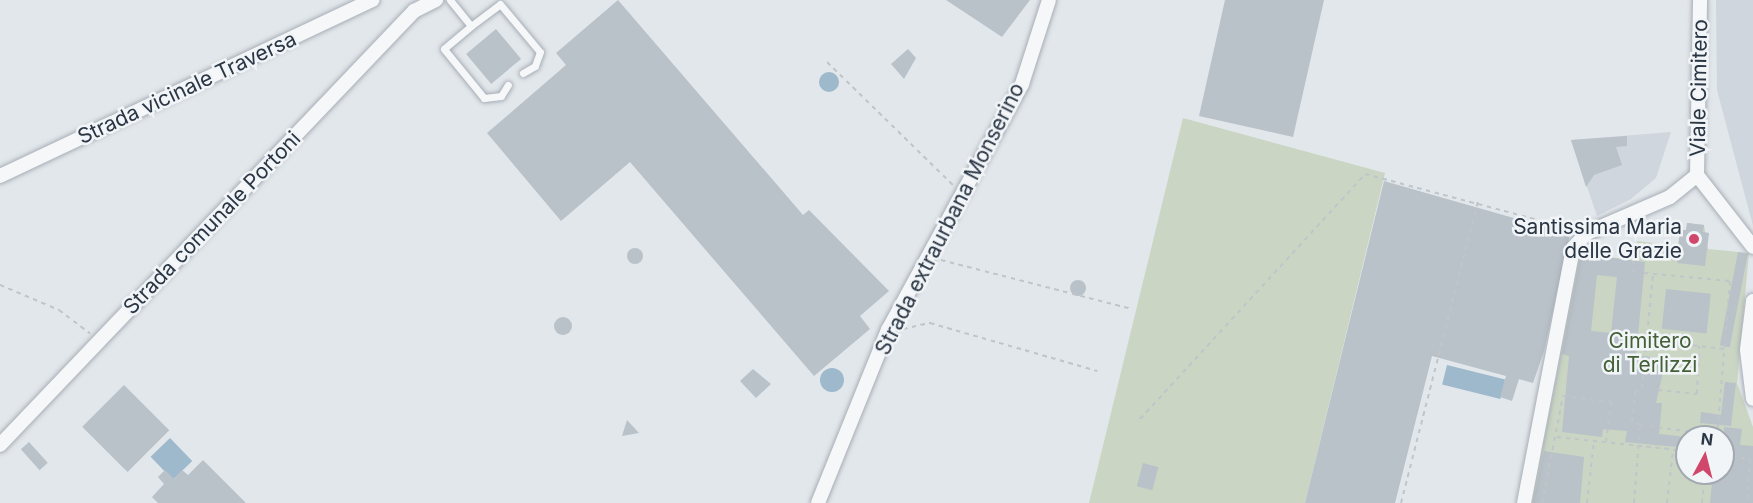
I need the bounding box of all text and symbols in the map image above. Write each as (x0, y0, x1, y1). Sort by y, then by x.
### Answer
street label: Viale Cimitero (1685, 19, 1713, 157)
street label: Strada vicinale Traversa (74, 26, 300, 150)
street label: Strada extraurbana Monserino (870, 79, 1030, 359)
street label: Strada comunale Portoni (118, 126, 306, 320)
place label: Santissima Maria delle Grazie (1513, 214, 1682, 264)
marker: Santissima Maria delle Grazie (1687, 232, 1701, 246)
park label: Cimitero di Terlizzi (1603, 328, 1697, 378)
north arrow (1675, 425, 1735, 485)
text: N (1700, 428, 1714, 450)

